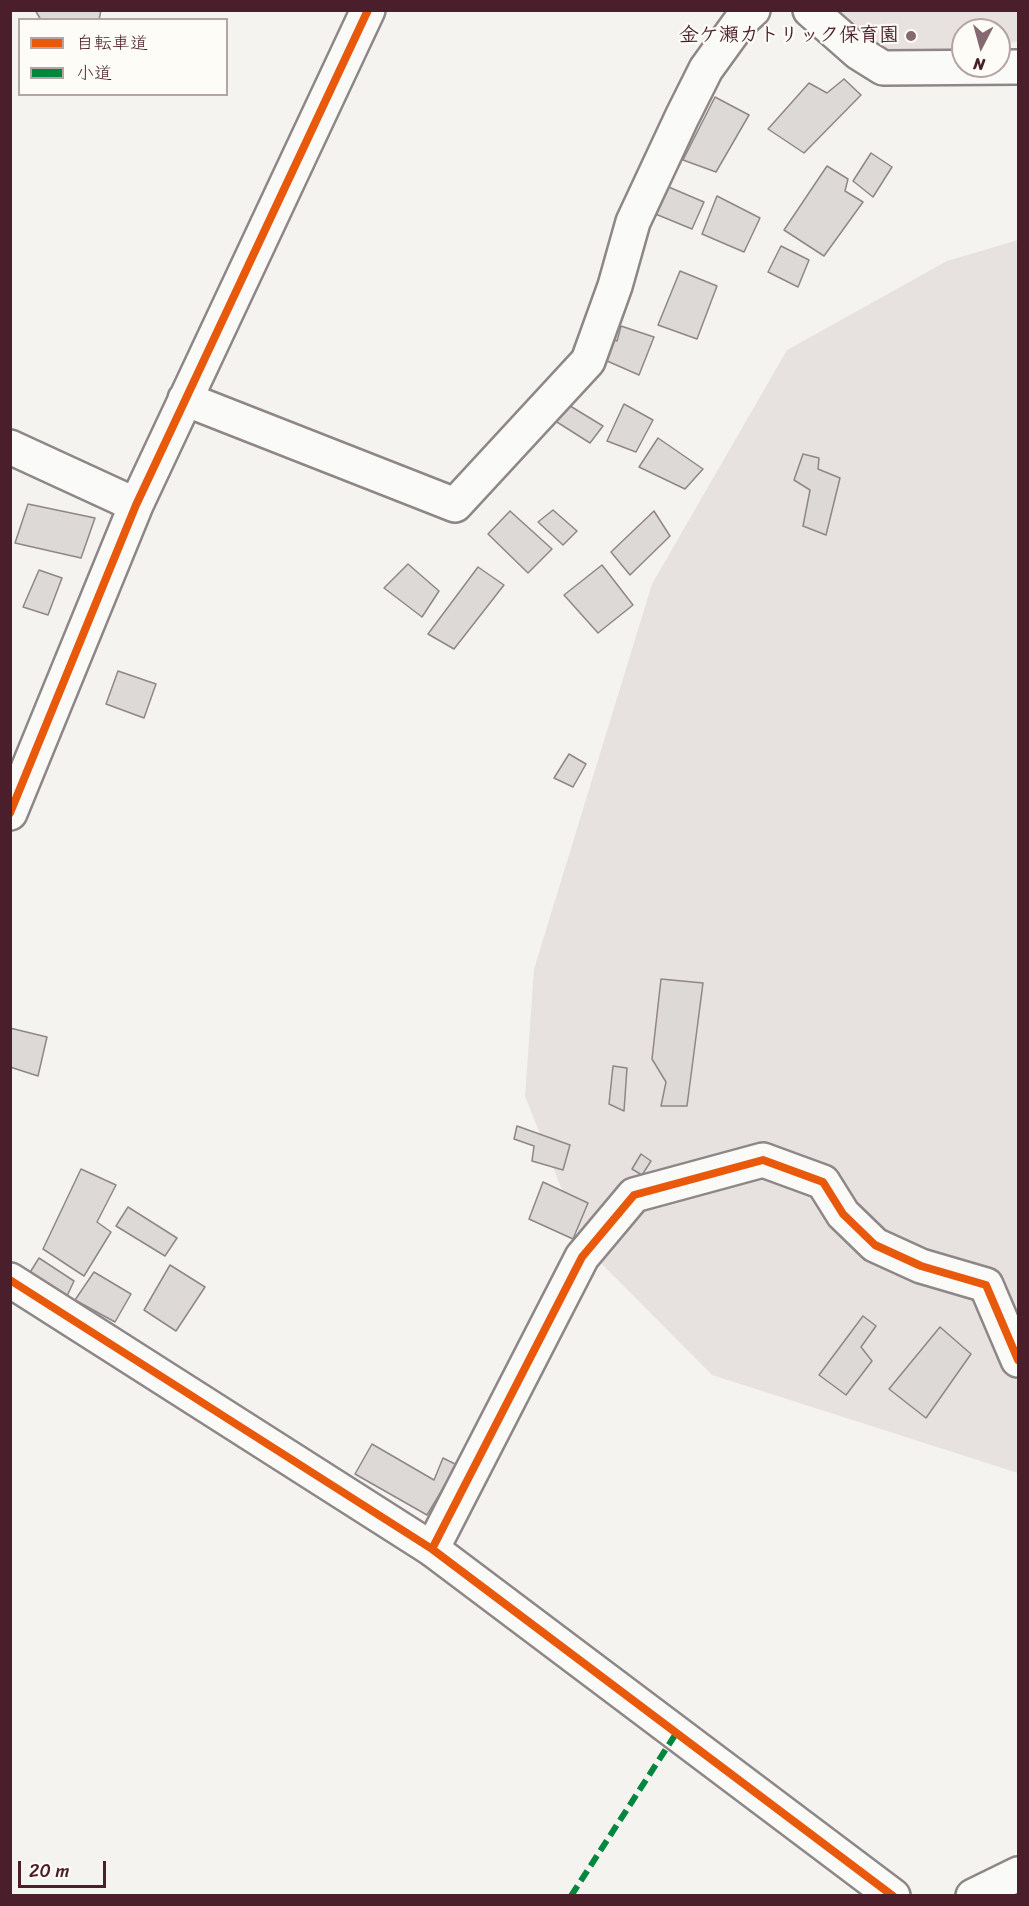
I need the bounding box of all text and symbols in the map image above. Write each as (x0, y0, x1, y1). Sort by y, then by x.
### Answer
legend (18, 18, 228, 96)
north arrow (951, 18, 1011, 78)
place label: 金ケ瀬カトリック保育園 (679, 24, 899, 48)
text: 自転車道 (76, 27, 148, 59)
marker: 金ケ瀬カトリック保育園 (904, 29, 918, 43)
text: N (972, 49, 986, 79)
text: 小道 (76, 57, 112, 89)
scale bar (21, 1849, 110, 1887)
text: 20 m (29, 1855, 69, 1887)

